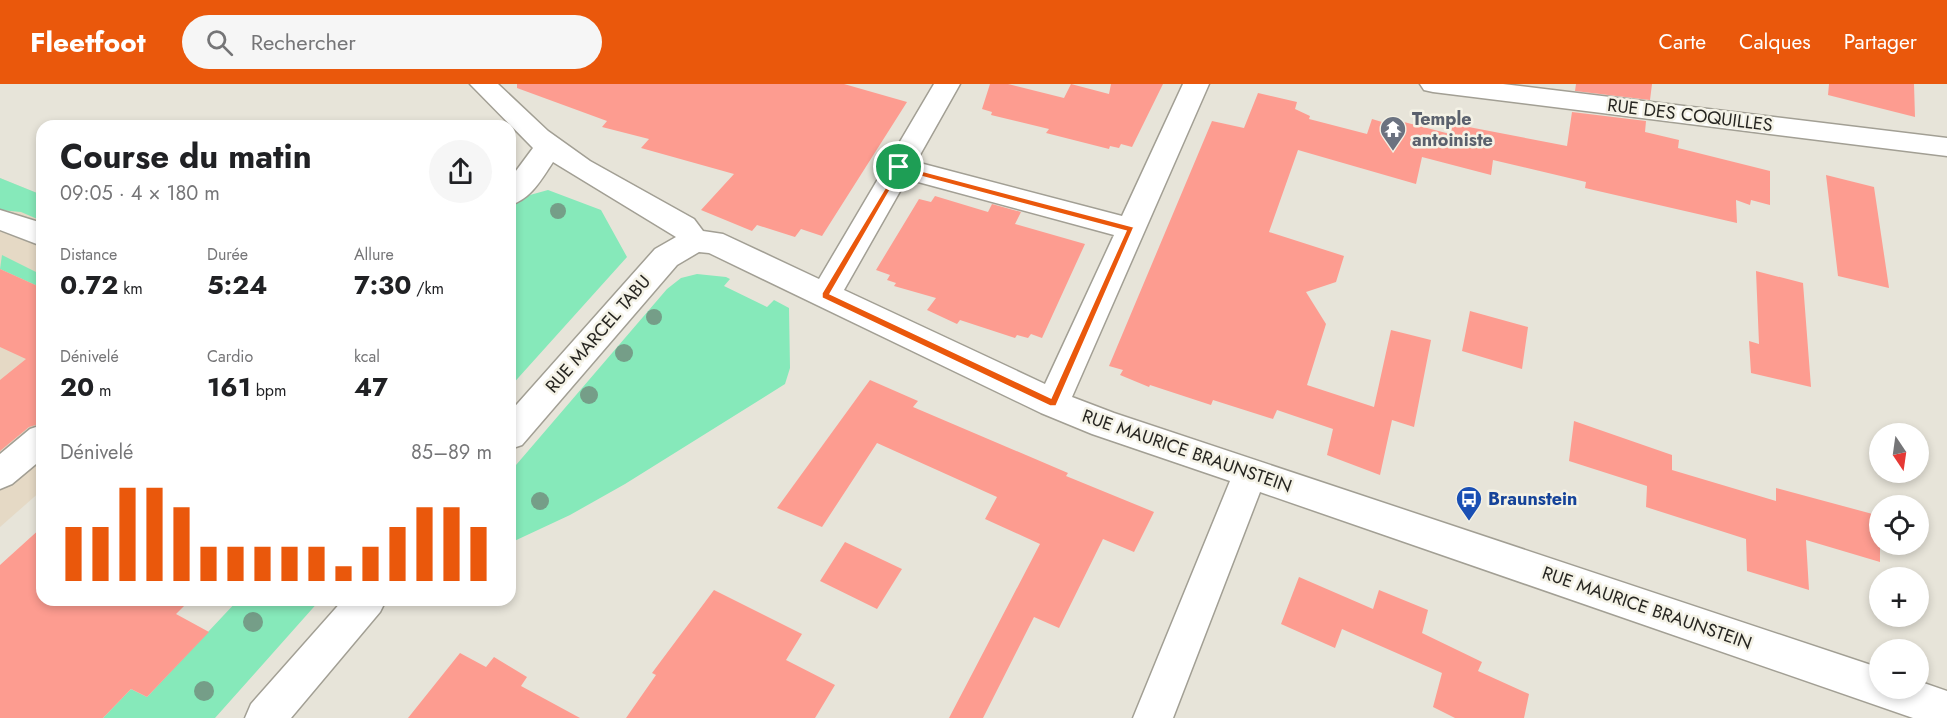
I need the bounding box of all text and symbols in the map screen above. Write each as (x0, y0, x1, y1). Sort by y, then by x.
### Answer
search box (182, 15, 602, 69)
text: Fleetfoot (30, 22, 146, 63)
icon: search (203, 26, 236, 59)
text: Rechercher (251, 26, 356, 58)
text: Carte (1659, 27, 1706, 57)
text: Calques (1739, 27, 1811, 57)
text: Partager (1844, 27, 1917, 57)
street label: RUE DES COQUILLES (1606, 92, 1774, 138)
place label: Temple antoiniste (1412, 106, 1493, 153)
temple icon: Temple antoiniste (1378, 114, 1408, 152)
text: Course du matin (60, 133, 312, 180)
button: share (429, 140, 492, 203)
pin (873, 141, 924, 192)
icon: arrive (882, 150, 915, 183)
text: 09:05 · 4 × 180 m (60, 179, 220, 208)
text: Distance (60, 243, 117, 266)
text: Durée (207, 243, 248, 266)
text: Allure (354, 243, 394, 266)
text: 0.72 (60, 266, 118, 304)
text: 5:24 (207, 266, 267, 304)
text: 7:30 (354, 266, 411, 304)
street label: RUE MARCEL TABU (539, 269, 657, 399)
text: km (118, 277, 143, 300)
text: /km (411, 277, 444, 300)
text: Dénivelé (60, 345, 119, 368)
text: Cardio (207, 345, 253, 368)
text: kcal (354, 345, 380, 368)
text: 20 (60, 368, 94, 406)
text: 161 (207, 368, 251, 406)
text: 47 (354, 368, 388, 406)
text: m (94, 379, 112, 402)
text: bpm (251, 379, 286, 402)
street label: RUE MAURICE BRAUNSTEIN (1079, 403, 1295, 499)
north arrow (1869, 423, 1929, 483)
map controls (1869, 423, 1929, 699)
text: Dénivelé (60, 438, 133, 467)
text: 85–89 m (411, 438, 492, 467)
bus stop icon: Braunstein (1454, 484, 1484, 522)
place label: Braunstein (1488, 486, 1577, 512)
button: locate (1869, 495, 1929, 555)
street label: RUE MAURICE BRAUNSTEIN (1539, 560, 1755, 656)
button: + (1869, 567, 1929, 627)
button: − (1869, 639, 1929, 699)

